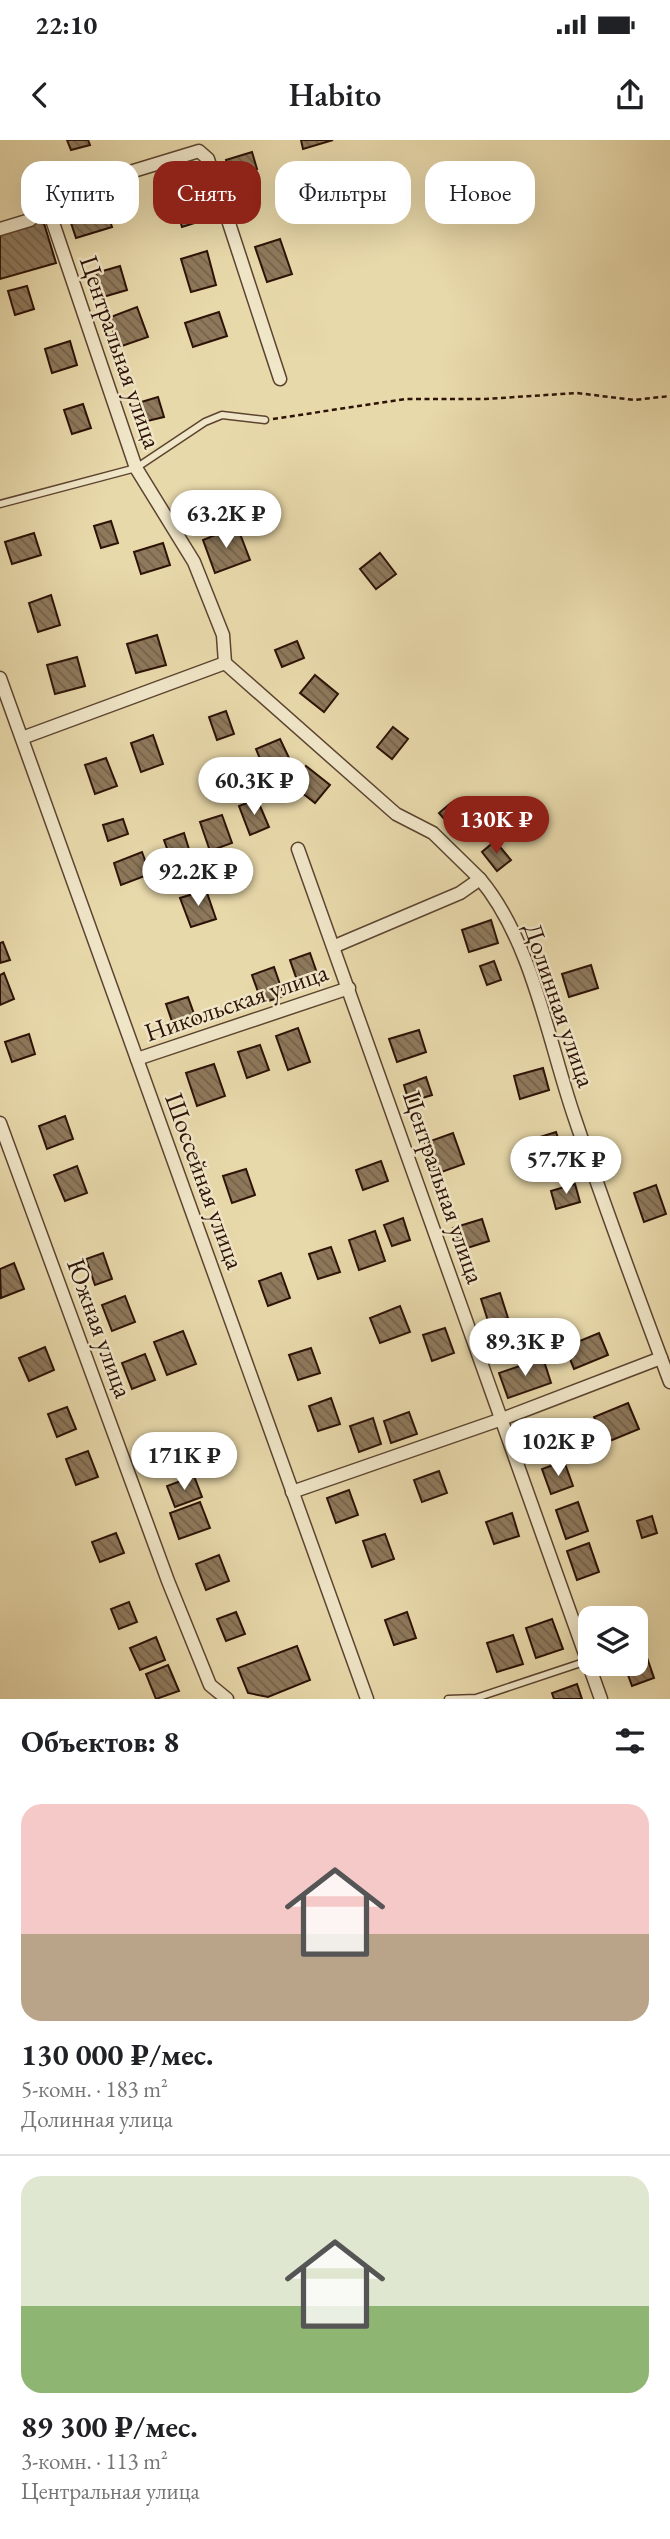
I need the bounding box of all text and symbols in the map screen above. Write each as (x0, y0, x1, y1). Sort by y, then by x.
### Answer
text: 22:10 (35, 8, 97, 42)
text: Habito (289, 74, 381, 116)
icon: back (21, 76, 59, 114)
icon: share (611, 76, 649, 114)
chip: Купить (21, 161, 139, 224)
chip: Снять (153, 161, 261, 224)
chip: Фильтры (275, 161, 411, 224)
chip: Новое (425, 161, 535, 224)
street label: Центральная улица (72, 251, 170, 454)
pin: 63.2K ₽ (161, 490, 291, 550)
text: 63.2K ₽ (186, 498, 266, 528)
pin: 60.3K ₽ (189, 758, 319, 817)
text: 60.3K ₽ (214, 765, 294, 795)
pin: 130K ₽ (439, 796, 553, 856)
text: 130K ₽ (459, 804, 533, 834)
pin: 92.2K ₽ (133, 848, 263, 908)
text: 92.2K ₽ (158, 856, 238, 886)
street label: Долинная улица (516, 918, 604, 1092)
street label: Никольская улица (140, 954, 333, 1049)
street label: Центральная улица (395, 1086, 493, 1289)
street label: Шоссейная улица (157, 1088, 253, 1274)
pin: 57.7K ₽ (501, 1136, 631, 1196)
text: 57.7K ₽ (526, 1144, 606, 1174)
street label: Южная улица (59, 1253, 141, 1403)
pin: 89.3K ₽ (460, 1318, 590, 1378)
text: 89.3K ₽ (485, 1326, 565, 1356)
pin: 102K ₽ (501, 1418, 615, 1478)
text: 102K ₽ (521, 1426, 595, 1456)
pin: 171K ₽ (127, 1432, 241, 1492)
text: 171K ₽ (147, 1440, 221, 1470)
map controls (578, 1606, 648, 1676)
button: layers (578, 1606, 648, 1676)
text: Объектов: 8 (21, 1722, 179, 1761)
icon: filters (611, 1722, 649, 1760)
icon: home (272, 1849, 398, 1975)
text: 130 000 ₽/мес. (21, 2035, 214, 2074)
text: 5-комн. · 183 m² (21, 2074, 168, 2104)
text: Долинная улица (21, 2104, 173, 2134)
icon: home (272, 2221, 398, 2347)
text: 89 300 ₽/мес. (21, 2407, 198, 2446)
text: 3-комн. · 113 m² (21, 2446, 168, 2476)
text: Центральная улица (21, 2476, 200, 2506)

